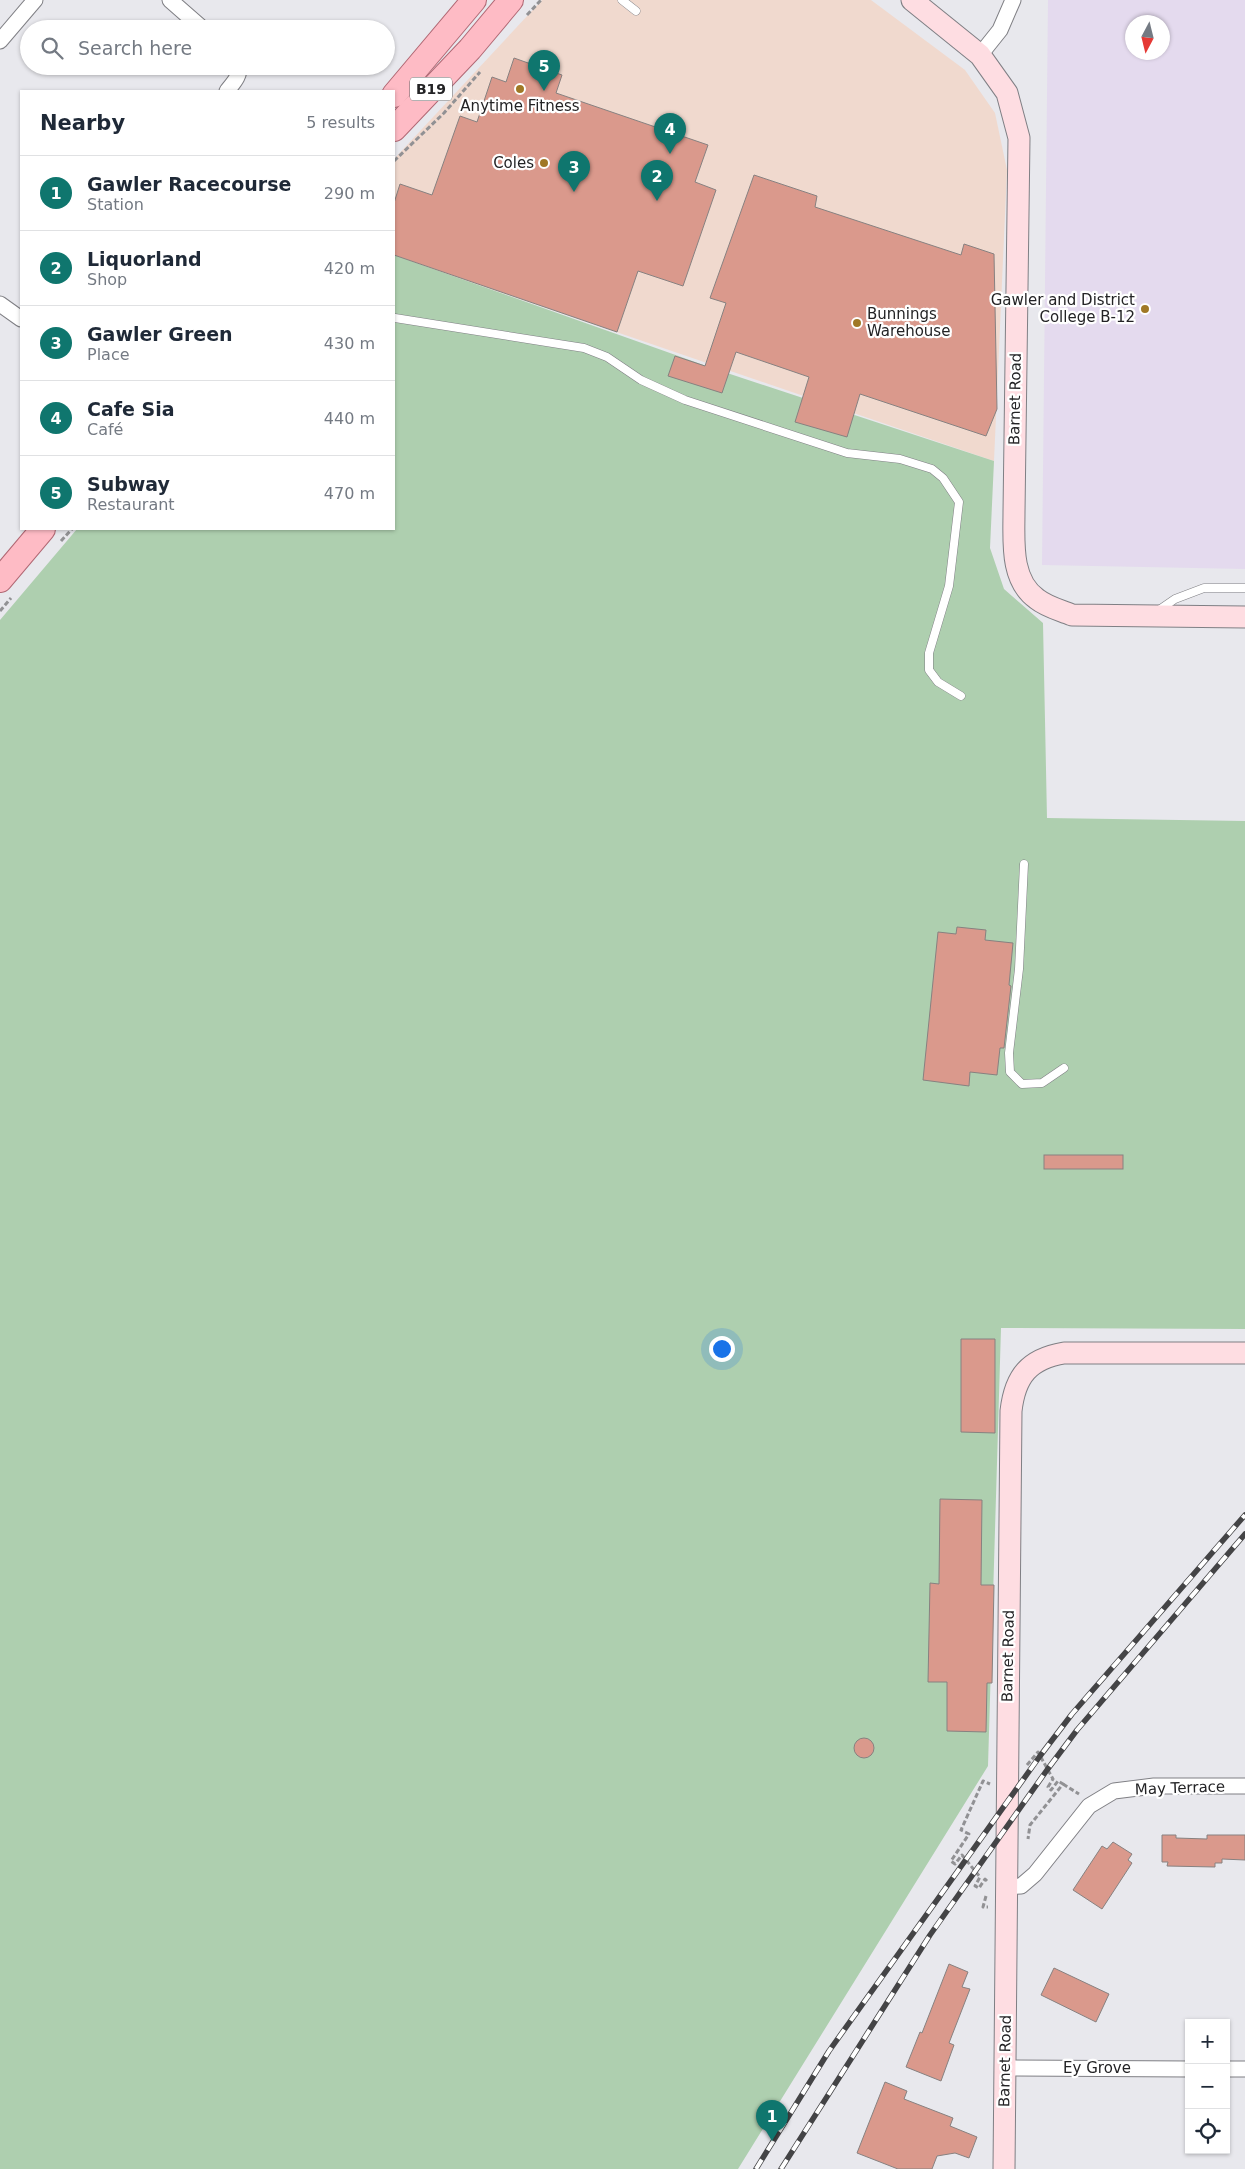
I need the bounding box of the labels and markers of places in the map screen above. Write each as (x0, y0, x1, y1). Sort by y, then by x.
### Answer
pin: 5 (528, 50, 560, 91)
marker: Anytime Fitness (514, 83, 526, 95)
place label: Anytime Fitness (460, 97, 580, 115)
pin: 4 (654, 113, 686, 154)
pin: 3 (558, 151, 590, 192)
place label: Coles (493, 154, 534, 172)
marker: Coles (538, 157, 550, 169)
pin: 2 (641, 160, 673, 201)
place label: Gawler and District College B-12 (991, 291, 1135, 326)
marker: Gawler and District College B-12 (1139, 303, 1151, 315)
place label: Bunnings Warehouse (867, 305, 950, 340)
marker: Bunnings Warehouse (851, 317, 863, 329)
pin: 1 (756, 2100, 788, 2141)

